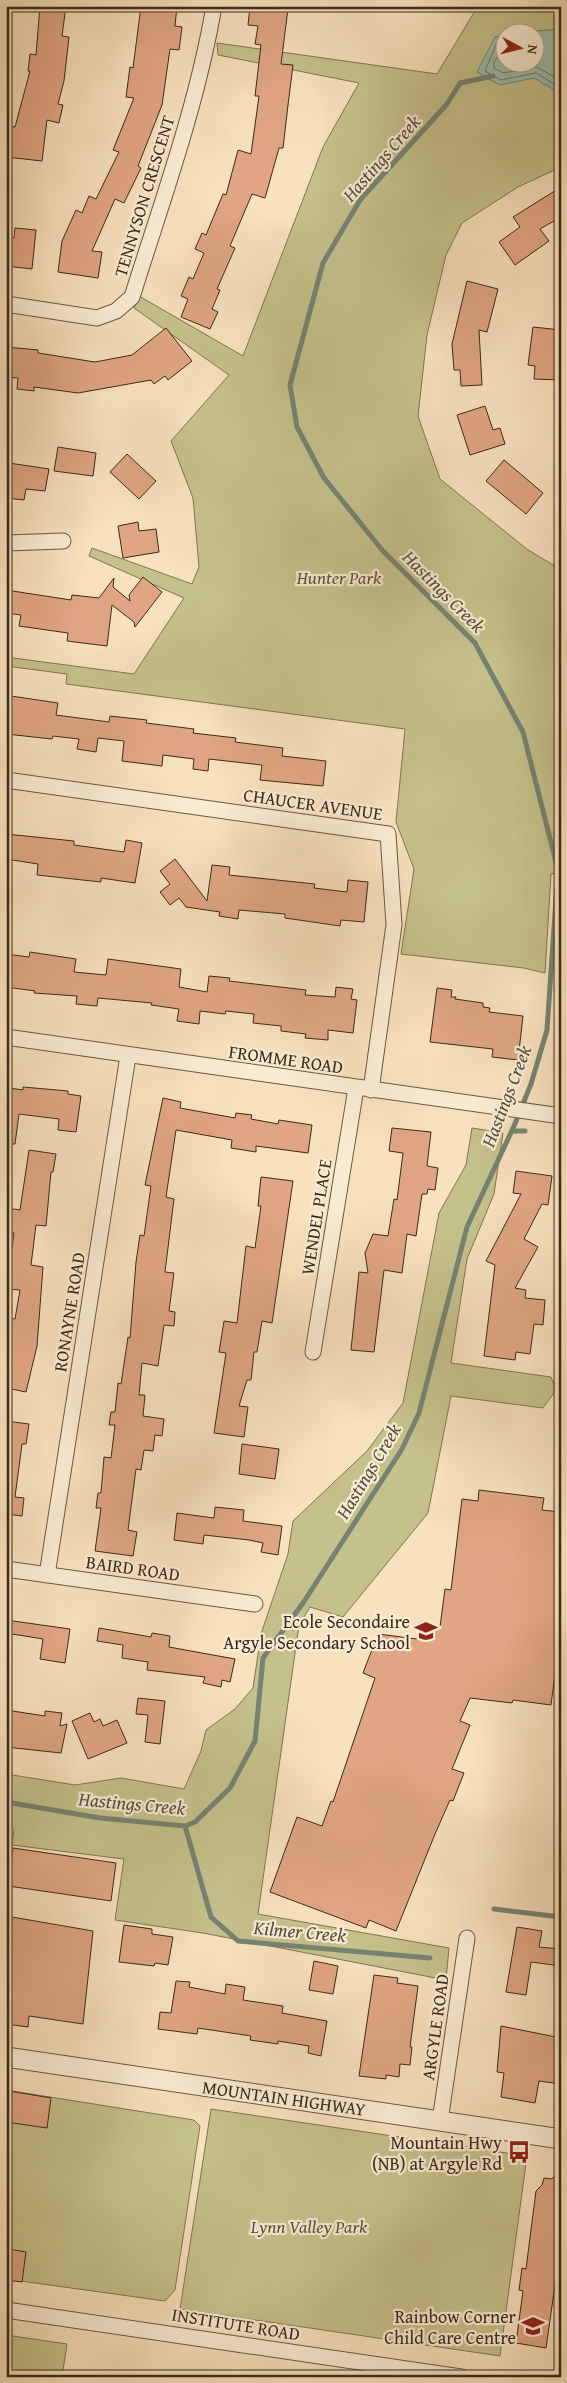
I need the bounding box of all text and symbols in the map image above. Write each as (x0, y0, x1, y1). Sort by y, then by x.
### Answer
north arrow (494, 22, 544, 72)
text: N (522, 44, 543, 56)
water label: Hastings Creek (335, 108, 427, 208)
street label: TENNYSON CRESCENT (107, 112, 181, 280)
water label: Hastings Creek (396, 543, 492, 639)
park label: Hunter Park (296, 564, 382, 591)
street label: CHAUCER AVENUE (242, 781, 384, 827)
street label: FROMME ROAD (227, 1038, 345, 1080)
water label: Hastings Creek (473, 1041, 538, 1152)
street label: WENDEL PLACE (294, 1157, 338, 1277)
street label: RONAYNE ROAD (46, 1250, 92, 1374)
water label: Hastings Creek (328, 1418, 408, 1525)
street label: BAIRD ROAD (84, 1548, 182, 1588)
place label: Ecole Secondaire Argyle Secondary School (223, 1608, 410, 1656)
school or university icon: Ecole Secondaire Argyle Secondary School (413, 1618, 439, 1644)
water label: Hastings Creek (77, 1784, 187, 1822)
water label: Kilmer Creek (252, 1913, 348, 1949)
street label: ARGYLE ROAD (414, 1972, 456, 2082)
street label: MOUNTAIN HIGHWAY (201, 2073, 368, 2123)
place label: Mountain Hwy (NB) at Argyle Rd (372, 2129, 502, 2177)
bus stop icon: Mountain Hwy (NB) at Argyle Rd (506, 2139, 532, 2165)
park label: Lynn Valley Park (250, 2213, 368, 2240)
street label: INSTITUTE ROAD (170, 2301, 302, 2347)
place label: Rainbow Corner Child Care Centre (384, 2303, 517, 2351)
school or university icon: Rainbow Corner Child Care Centre (520, 2313, 546, 2339)

